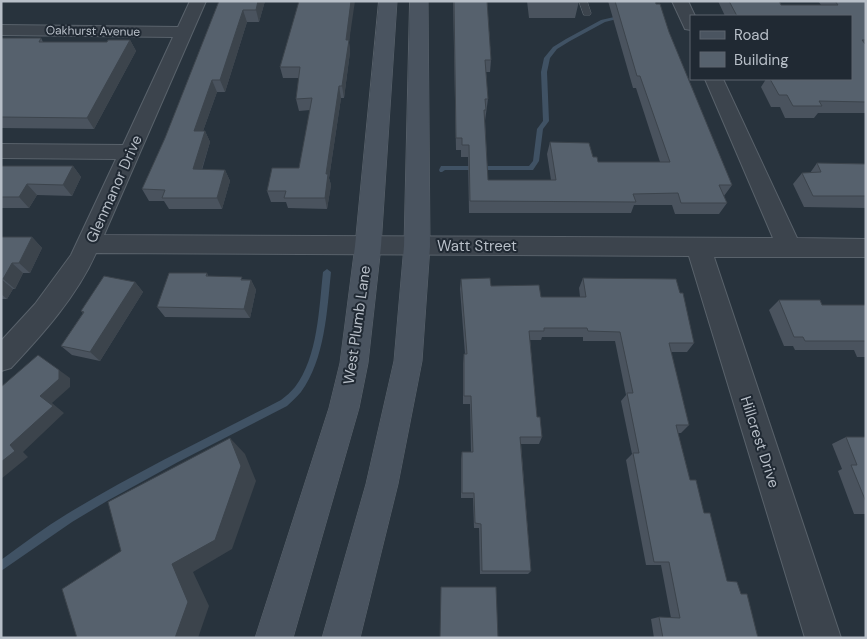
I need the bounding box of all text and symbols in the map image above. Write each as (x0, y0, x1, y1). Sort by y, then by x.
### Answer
legend (690, 15, 852, 80)
street label: Oakhurst Avenue (46, 22, 141, 40)
text: Road (734, 25, 769, 45)
text: Building (734, 50, 789, 70)
street label: Glenmanor Drive (81, 132, 147, 246)
street label: Watt Street (437, 236, 517, 256)
street label: West Plumb Lane (339, 264, 375, 386)
street label: Hillcrest Drive (736, 394, 784, 490)

